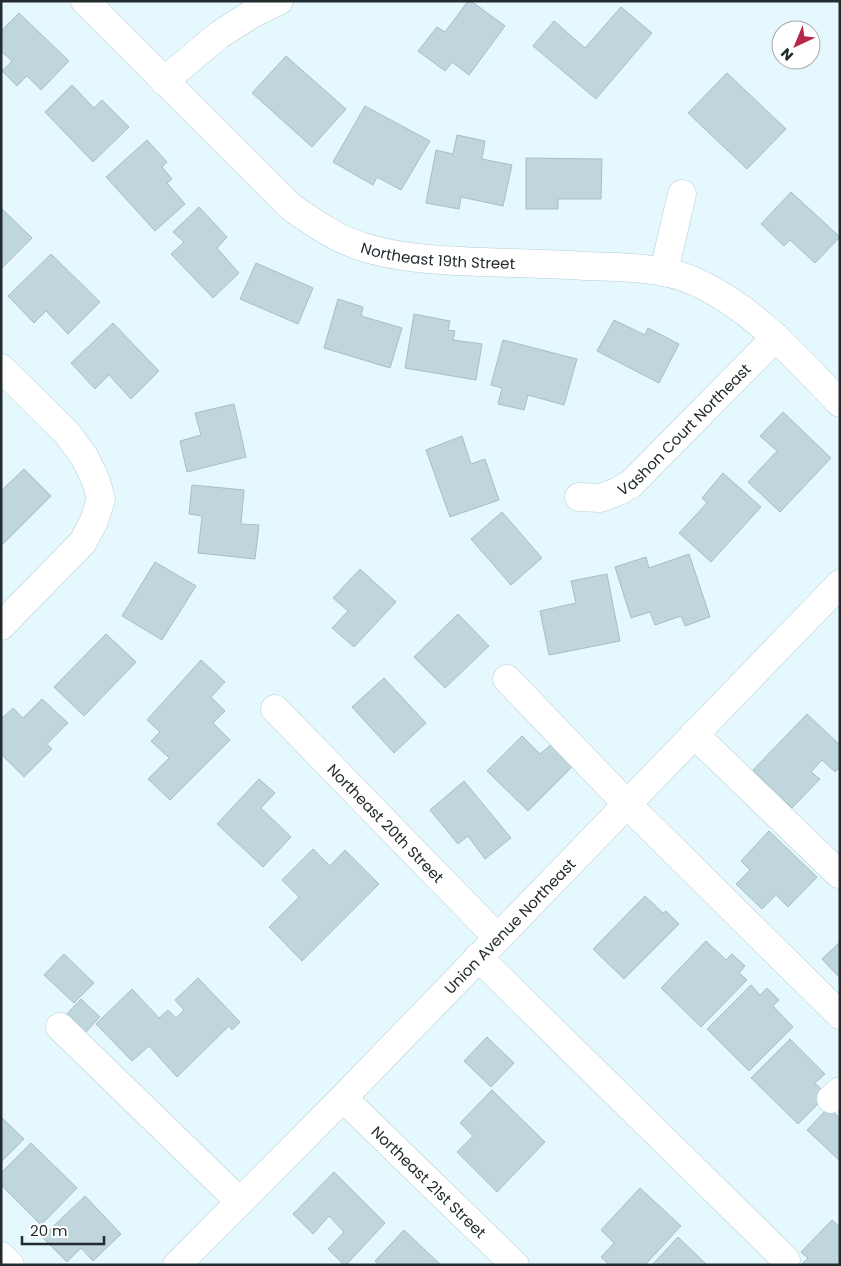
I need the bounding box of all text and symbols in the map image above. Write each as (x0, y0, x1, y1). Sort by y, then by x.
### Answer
north arrow (771, 20, 821, 70)
text: N (776, 44, 798, 65)
street label: Northeast 19th Street (359, 237, 515, 274)
street label: Vashon Court Northeast (613, 358, 755, 500)
street label: Northeast 20th Street (323, 759, 449, 887)
street label: Union Avenue Northeast (439, 854, 580, 998)
street label: Northeast 21st Street (367, 1121, 491, 1242)
scale bar (22, 1214, 105, 1246)
text: 20 m (30, 1220, 68, 1241)

